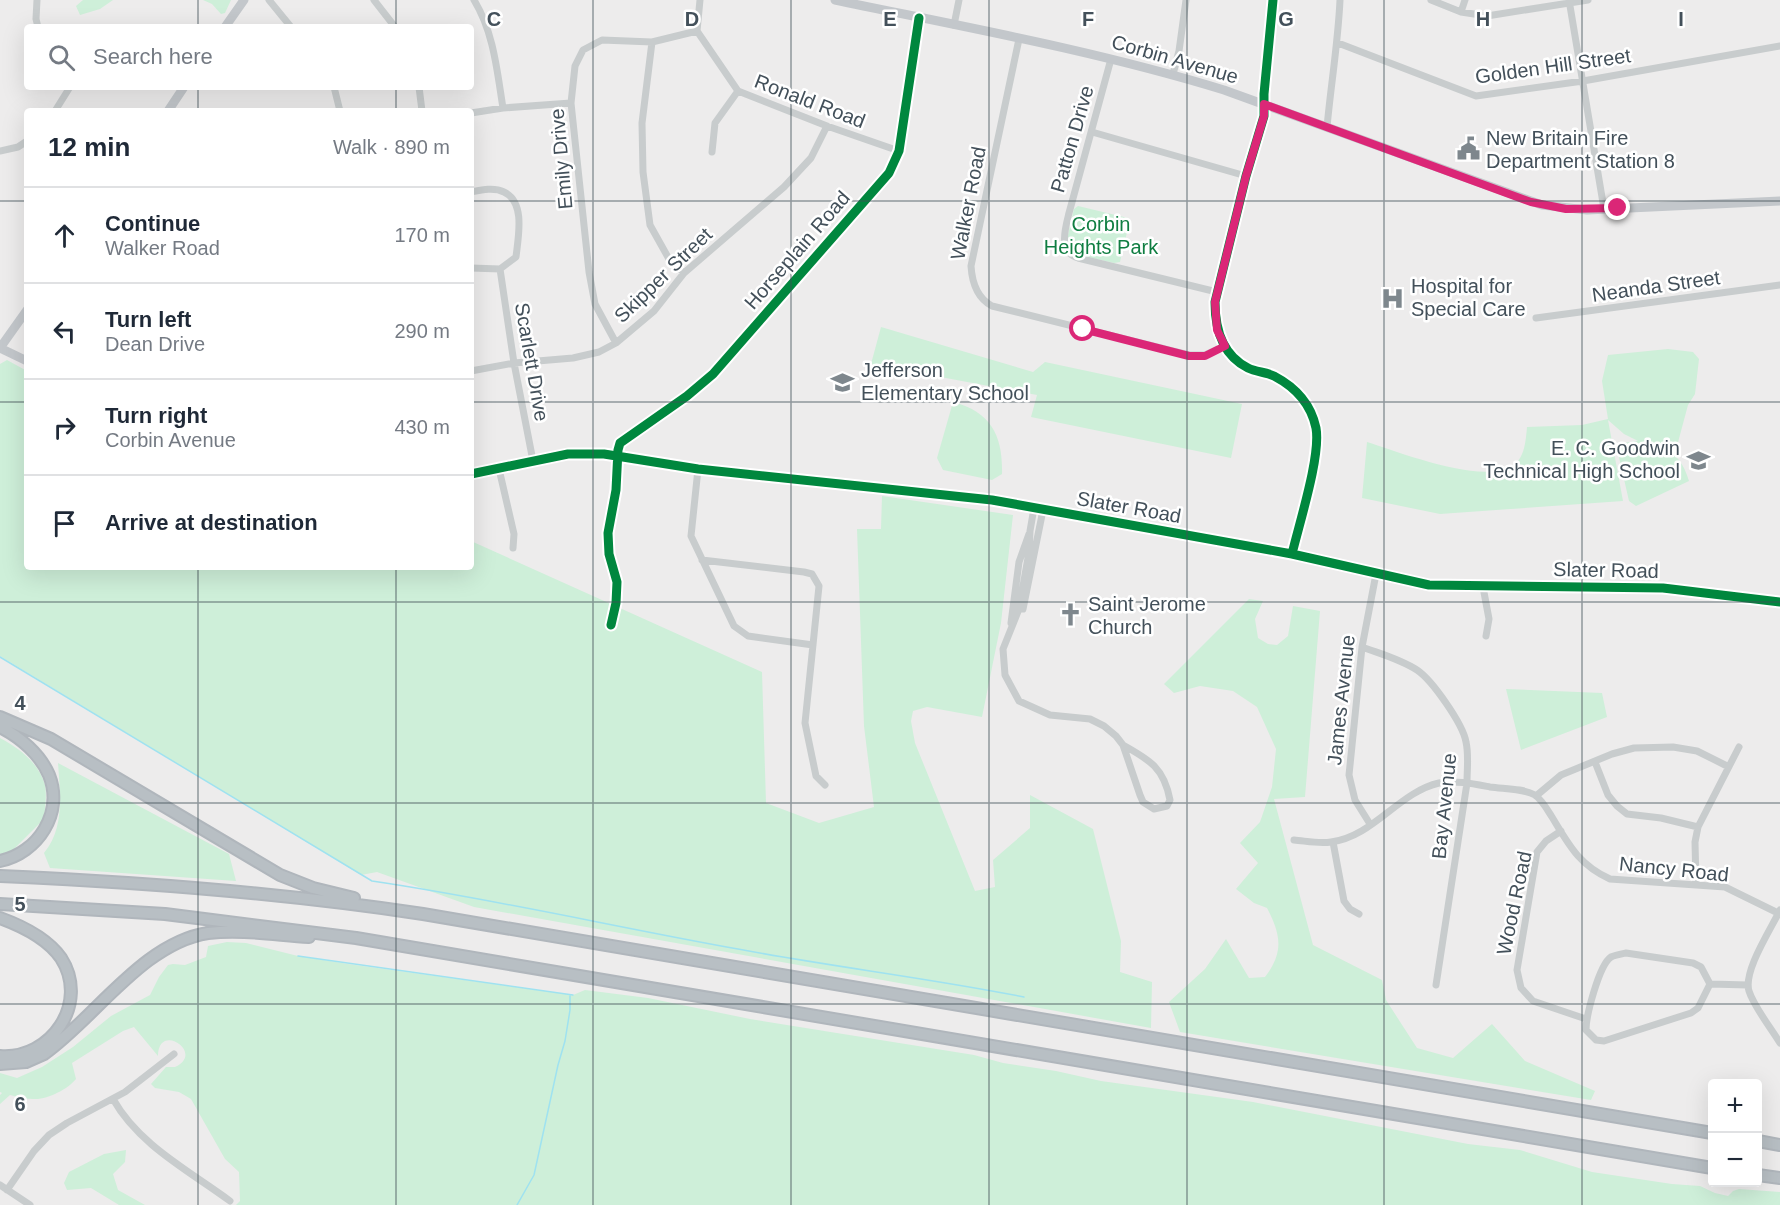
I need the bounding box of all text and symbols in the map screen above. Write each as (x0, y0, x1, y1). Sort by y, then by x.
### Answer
text: C (487, 8, 501, 30)
text: D (685, 8, 699, 30)
text: E (883, 8, 897, 30)
text: F (1082, 8, 1094, 30)
text: G (1278, 8, 1294, 30)
text: H (1476, 8, 1490, 30)
text: I (1678, 8, 1684, 30)
search box (24, 24, 474, 90)
street label: Corbin Avenue (1109, 30, 1241, 88)
icon: search (45, 41, 78, 74)
text: Search here (93, 44, 213, 69)
street label: Golden Hill Street (1474, 44, 1633, 88)
street label: Ronald Road (752, 70, 868, 132)
street label: Patton Drive (1046, 83, 1098, 195)
street label: Emily Drive (546, 108, 576, 210)
place label: New Britain Fire Department Station 8 (1486, 127, 1675, 172)
text: 12 min (48, 132, 130, 162)
text: Walk · 890 m (333, 136, 450, 158)
public building icon: New Britain Fire Department Station 8 (1455, 136, 1481, 162)
street label: Walker Road (946, 145, 990, 261)
street label: Horseplain Road (740, 187, 854, 313)
route end (1604, 194, 1630, 220)
text: Continue (105, 211, 200, 236)
park label: Corbin Heights Park (1044, 213, 1159, 258)
icon: ahead (48, 219, 81, 252)
street label: Skipper Street (610, 223, 717, 327)
text: 170 m (394, 224, 450, 246)
text: Walker Road (105, 237, 220, 259)
street label: Neanda Street (1591, 266, 1722, 306)
place label: Hospital for Special Care (1411, 275, 1526, 320)
hospital icon: Hospital for Special Care (1380, 285, 1406, 311)
street label: Scarlett Drive (511, 301, 553, 423)
text: Turn left (105, 307, 191, 332)
icon: left (48, 315, 81, 348)
route start (1069, 315, 1095, 341)
text: 290 m (394, 320, 450, 342)
text: Dean Drive (105, 333, 205, 355)
place label: Jefferson Elementary School (861, 359, 1029, 404)
school or university icon: Jefferson Elementary School (830, 369, 856, 395)
text: Turn right (105, 403, 207, 428)
icon: right (48, 411, 81, 444)
text: 430 m (394, 416, 450, 438)
text: Corbin Avenue (105, 429, 236, 451)
place label: E. C. Goodwin Technical High School (1483, 437, 1680, 482)
school or university icon: E. C. Goodwin Technical High School (1685, 447, 1711, 473)
street label: Slater Road (1075, 487, 1183, 527)
icon: arrive (48, 507, 81, 540)
text: Arrive at destination (105, 510, 318, 535)
street label: Slater Road (1553, 558, 1659, 582)
place label: Saint Jerome Church (1088, 593, 1206, 638)
church icon: Saint Jerome Church (1057, 602, 1083, 628)
street label: James Avenue (1323, 634, 1359, 766)
text: 4 (14, 692, 26, 714)
street label: Bay Avenue (1427, 752, 1461, 860)
street label: Wood Road (1492, 849, 1536, 957)
street label: Nancy Road (1618, 852, 1730, 886)
text: 5 (14, 893, 26, 915)
map controls (1708, 1079, 1762, 1187)
button: + (1708, 1079, 1762, 1133)
text: 6 (14, 1093, 26, 1115)
button: − (1708, 1133, 1762, 1187)

